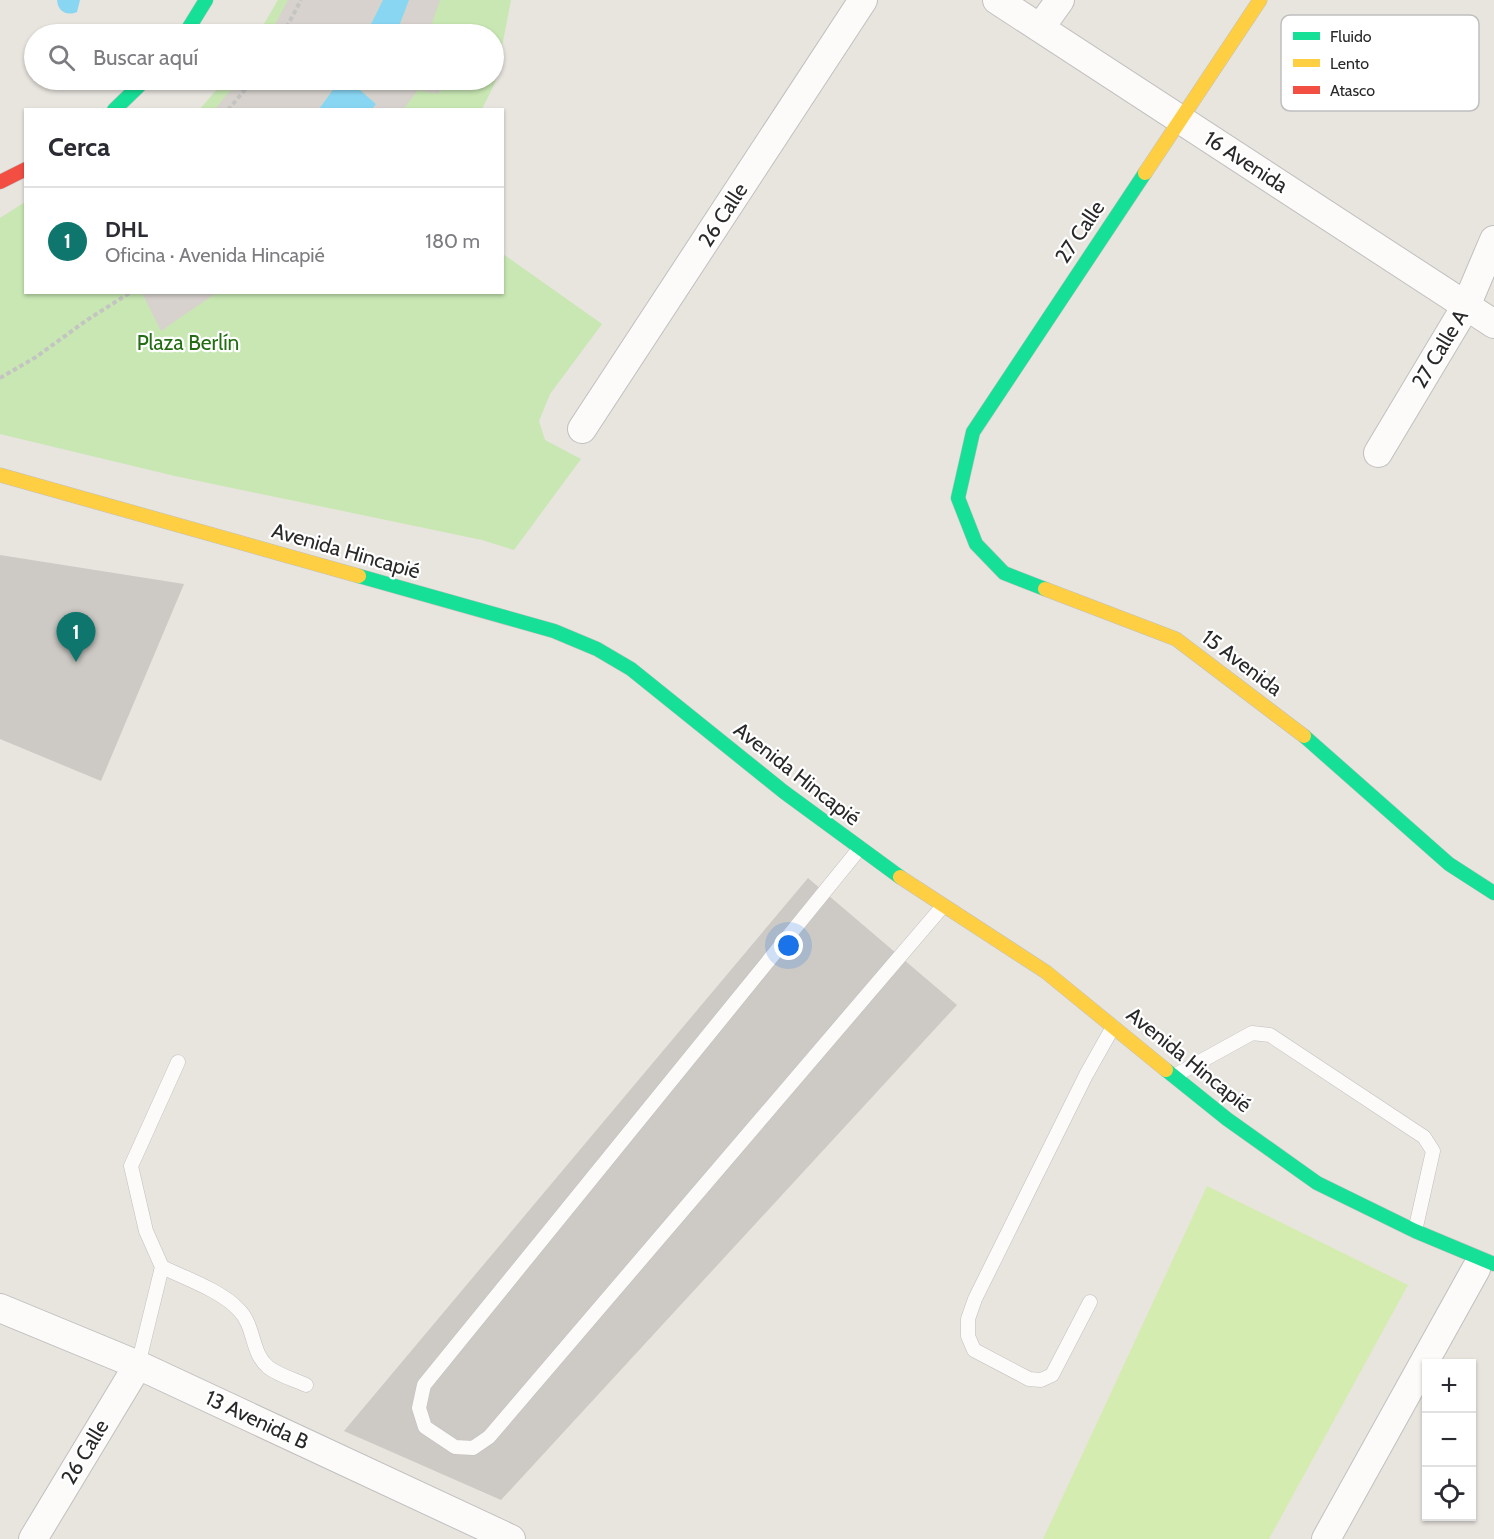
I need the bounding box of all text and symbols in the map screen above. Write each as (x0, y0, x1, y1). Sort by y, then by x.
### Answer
legend (1281, 15, 1479, 111)
search box (24, 24, 504, 90)
text: Fluido (1330, 27, 1372, 46)
icon: search (45, 41, 78, 74)
text: Buscar aquí (93, 44, 198, 71)
text: Lento (1330, 54, 1369, 73)
text: Atasco (1330, 81, 1375, 100)
street label: 16 Avenida (1200, 125, 1293, 198)
text: Cerca (48, 131, 110, 163)
street label: 26 Calle (693, 178, 753, 251)
street label: 27 Calle (1050, 196, 1110, 268)
text: DHL (105, 216, 148, 243)
text: 1 (64, 229, 71, 253)
text: 180 m (425, 229, 480, 253)
text: Oficina · Avenida Hincapié (105, 243, 325, 267)
street label: 27 Calle A (1406, 305, 1473, 393)
park label: Plaza Berlín (137, 330, 239, 355)
street label: Avenida Hincapié (269, 517, 423, 584)
pin: 1 (56, 612, 96, 662)
street label: 15 Avenida (1197, 624, 1287, 701)
street label: Avenida Hincapié (729, 717, 866, 831)
your location (774, 931, 803, 960)
street label: Avenida Hincapié (1122, 1002, 1257, 1118)
map controls (1422, 1359, 1476, 1521)
button: + (1422, 1359, 1476, 1413)
street label: 13 Avenida B (202, 1385, 313, 1454)
button: − (1422, 1413, 1476, 1467)
street label: 26 Calle (56, 1415, 114, 1489)
button: locate (1422, 1467, 1476, 1521)

